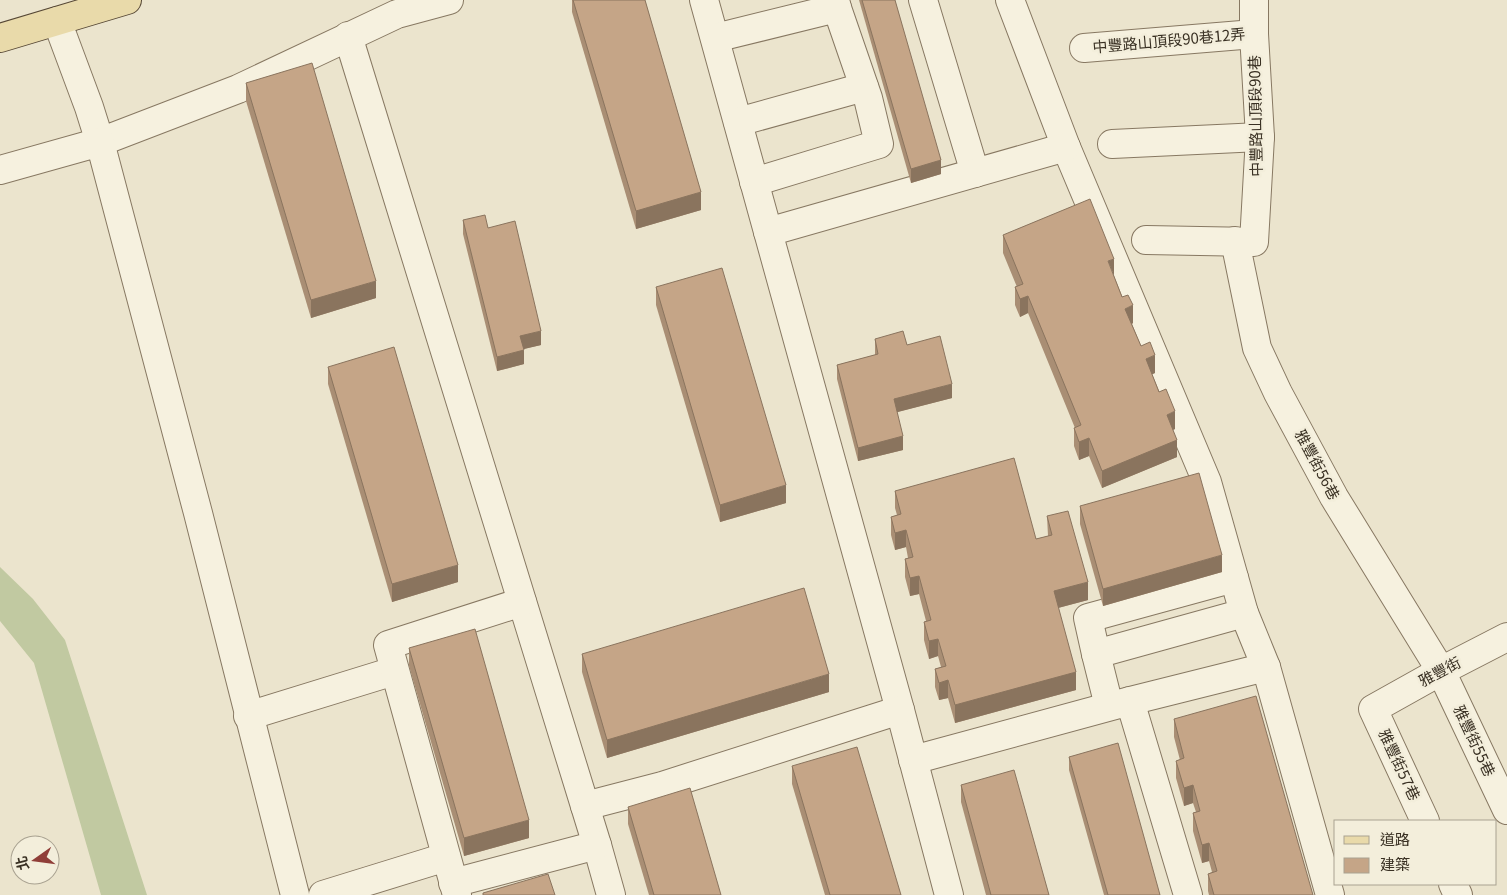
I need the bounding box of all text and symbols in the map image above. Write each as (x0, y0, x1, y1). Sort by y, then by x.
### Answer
street label: 中豐路山頂段90巷12弄 (1092, 22, 1246, 57)
street label: 中豐路山頂段90巷 (1243, 55, 1266, 177)
street label: 雅豐街56巷 (1291, 426, 1346, 503)
street label: 雅豐街 (1414, 651, 1464, 691)
street label: 雅豐街55巷 (1450, 701, 1501, 780)
street label: 雅豐街57巷 (1375, 725, 1426, 804)
legend (1334, 820, 1497, 885)
text: 道路 (1380, 828, 1410, 849)
north arrow (10, 835, 60, 885)
text: 建築 (1380, 853, 1410, 874)
text: 北 (10, 854, 33, 873)

